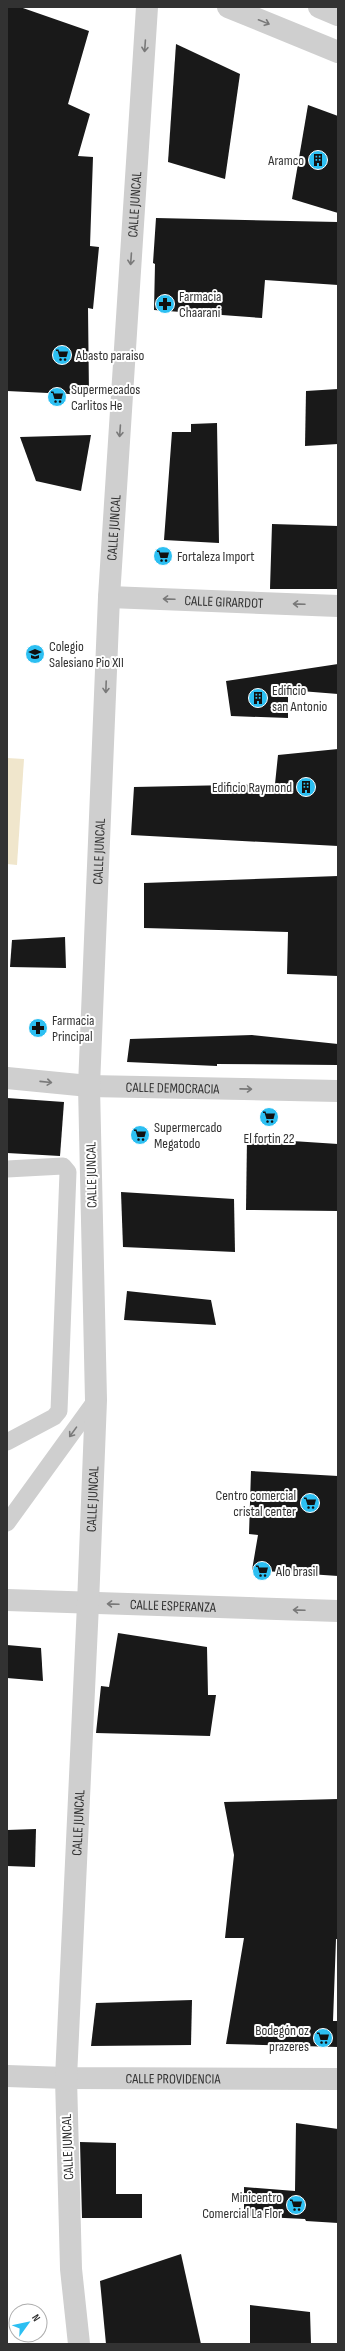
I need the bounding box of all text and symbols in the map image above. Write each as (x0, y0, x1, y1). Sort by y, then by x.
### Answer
one-way arrow (257, 18, 269, 26)
one-way arrow (141, 39, 148, 52)
building icon: Aramco (307, 149, 329, 171)
place label: Aramco (267, 152, 304, 169)
street label: CALLE JUNCAL (124, 171, 145, 238)
one-way arrow (128, 252, 135, 265)
place label: Farmacia Chaarani (179, 288, 221, 321)
pharmacy icon: Farmacia Chaarani (154, 293, 176, 315)
supermarket icon: Abasto paraiso (51, 344, 73, 366)
place label: Abasto paraiso (75, 347, 145, 364)
place label: Supermecados Carlitos He (71, 381, 140, 414)
supermarket icon: Supermecados Carlitos He (46, 386, 68, 408)
one-way arrow (116, 424, 124, 437)
street label: CALLE JUNCAL (103, 494, 125, 561)
supermarket icon: Fortaleza Import (152, 545, 174, 567)
place label: Fortaleza Import (177, 548, 254, 565)
street label: CALLE GIRARDOT (184, 592, 264, 612)
one-way arrow (163, 595, 176, 603)
one-way arrow (293, 601, 306, 608)
place label: Colegio Salesiano Pio XII (49, 638, 124, 671)
school or university icon: Colegio Salesiano Pio XII (24, 643, 46, 665)
one-way arrow (102, 680, 109, 693)
place label: Edificio san Antonio (272, 682, 327, 715)
building icon: Edificio san Antonio (247, 687, 269, 709)
building icon: Edificio Raymond (295, 776, 317, 798)
place label: Edificio Raymond (212, 779, 292, 796)
street label: CALLE JUNCAL (89, 818, 109, 885)
place label: Farmacia Principal (52, 1012, 94, 1045)
pharmacy icon: Farmacia Principal (27, 1017, 49, 1039)
one-way arrow (39, 1078, 52, 1085)
street label: CALLE DEMOCRACIA (126, 1079, 221, 1098)
one-way arrow (239, 1086, 252, 1093)
supermarket icon: El fortin 22 (258, 1106, 280, 1128)
place label: Supermercado Megatodo (154, 1119, 222, 1152)
supermarket icon: Supermercado Megatodo (129, 1124, 151, 1146)
place label: El fortin 22 (244, 1130, 295, 1147)
street label: CALLE JUNCAL (82, 1142, 101, 1208)
one-way arrow (69, 1426, 77, 1437)
street label: CALLE JUNCAL (83, 1466, 102, 1532)
place label: Centro comercial cristal center (216, 1487, 296, 1520)
supermarket icon: Centro comercial cristal center (299, 1492, 321, 1514)
supermarket icon: Alo brasil (251, 1560, 273, 1582)
place label: Alo brasil (275, 1563, 318, 1580)
street label: CALLE ESPERANZA (130, 1596, 217, 1616)
one-way arrow (107, 1601, 120, 1608)
one-way arrow (293, 1606, 306, 1614)
street label: CALLE JUNCAL (68, 1789, 88, 1856)
place label: Bodegón oz prazeres (255, 2022, 309, 2055)
supermarket icon: Bodegón oz prazeres (312, 2027, 334, 2049)
street label: CALLE PROVIDENCIA (125, 2070, 221, 2088)
street label: CALLE JUNCAL (58, 2114, 77, 2180)
place label: Minicentro Comercial La Flor (202, 2189, 282, 2222)
supermarket icon: Minicentro Comercial La Flor (285, 2194, 307, 2216)
north arrow (8, 2303, 48, 2343)
text: N (29, 2312, 43, 2324)

